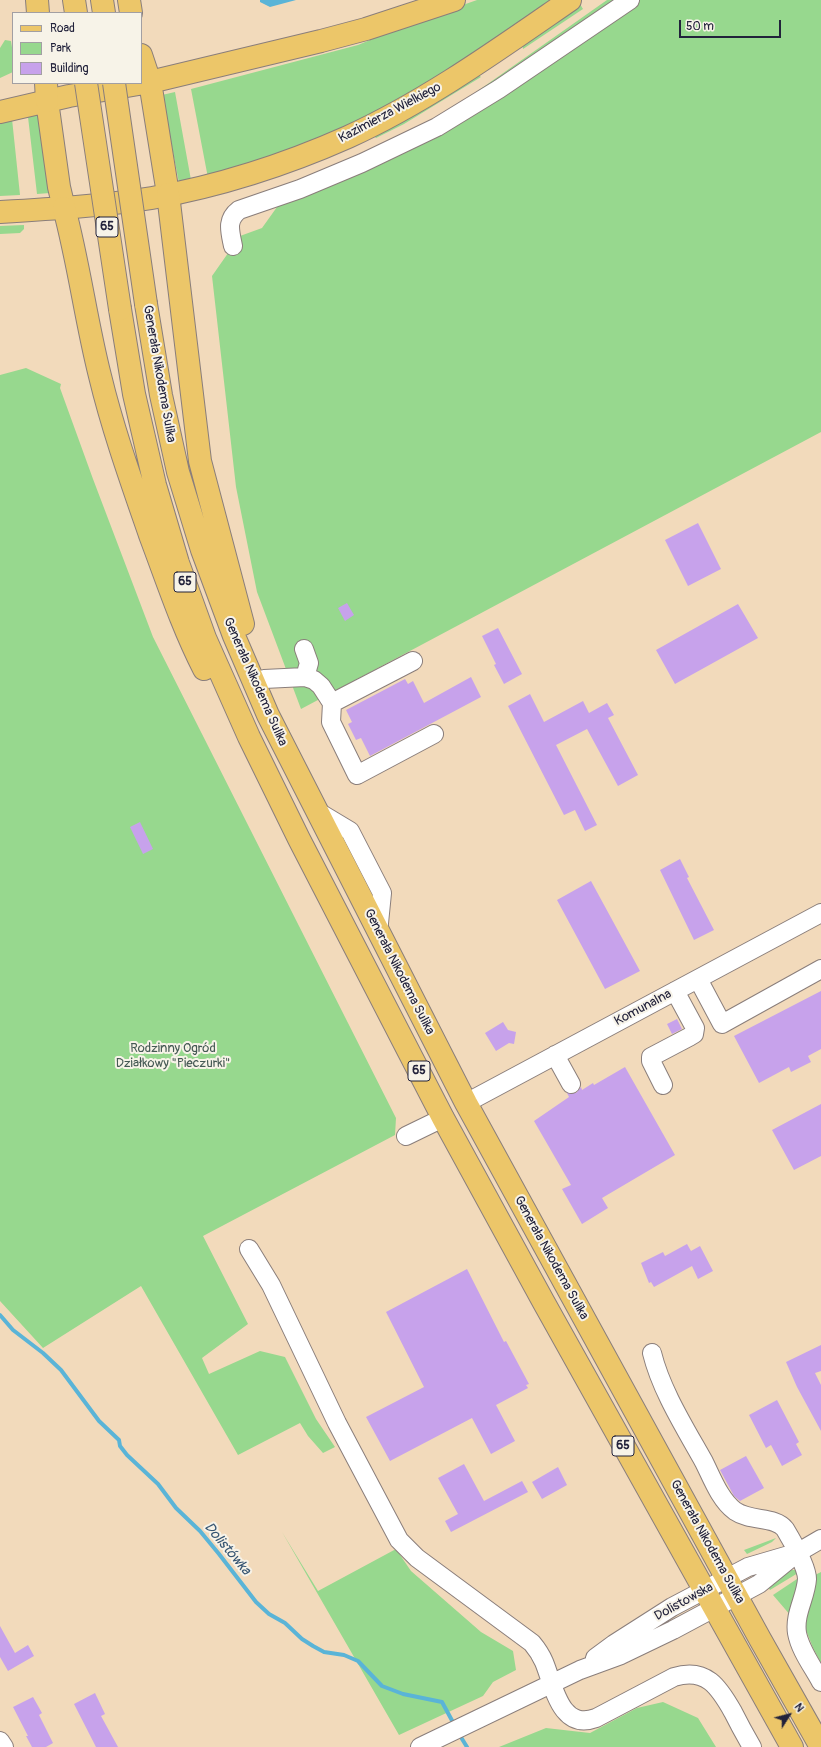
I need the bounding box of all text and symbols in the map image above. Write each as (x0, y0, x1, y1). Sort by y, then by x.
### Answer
legend (12, 12, 142, 84)
scale bar (681, 12, 783, 38)
text: 50 m (686, 19, 714, 34)
text: Road (50, 21, 75, 36)
text: Park (50, 41, 71, 56)
text: Building (50, 61, 89, 76)
street label: Kazimierza Wielkiego (336, 79, 444, 147)
road number: 65 (96, 217, 118, 237)
street label: Generała Nikodema Sulika (139, 304, 179, 444)
road number: 65 (174, 572, 196, 592)
street label: Generała Nikodema Sulika (220, 615, 290, 749)
street label: Generała Nikodema Sulika (360, 907, 438, 1037)
street label: Komunalna (612, 986, 674, 1030)
park label: Rodzinny Ogród Działkowy "Pieczurki" (116, 1041, 230, 1072)
road number: 65 (408, 1061, 430, 1081)
street label: Generała Nikodema Sulika (510, 1193, 592, 1323)
road number: 65 (612, 1436, 634, 1456)
street label: Generała Nikodema Sulika (666, 1477, 748, 1607)
water label: Dolistówka (200, 1519, 254, 1579)
street label: Dolistowska (652, 1580, 716, 1624)
north arrow (769, 1695, 809, 1735)
text: N (792, 1701, 807, 1714)

